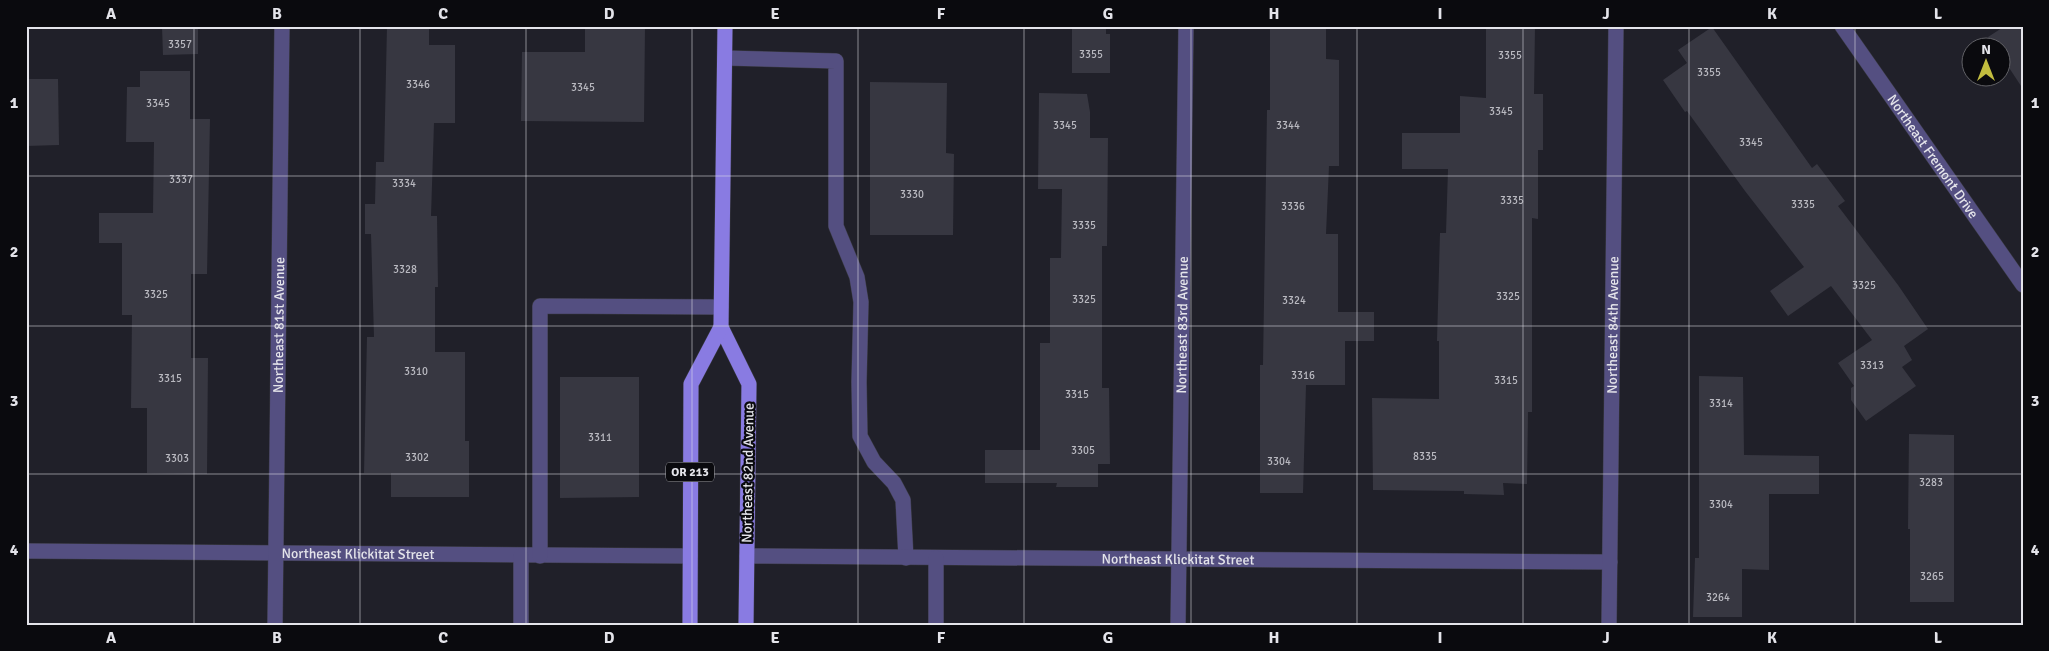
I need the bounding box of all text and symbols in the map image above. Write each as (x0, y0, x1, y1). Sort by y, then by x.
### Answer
text: A (106, 4, 117, 24)
text: B (272, 4, 282, 24)
text: C (438, 4, 448, 24)
text: D (604, 4, 615, 24)
text: E (770, 4, 780, 24)
text: F (937, 4, 946, 24)
text: G (1103, 4, 1113, 24)
text: H (1269, 4, 1279, 24)
text: I (1437, 4, 1443, 24)
text: J (1602, 4, 1610, 24)
text: K (1767, 4, 1777, 24)
text: L (1934, 4, 1943, 24)
house number: 3357 (168, 38, 192, 51)
north arrow (1962, 38, 2012, 88)
text: N (1981, 41, 1991, 58)
house number: 3355 (1079, 48, 1103, 61)
house number: 3355 (1498, 49, 1522, 62)
house number: 3355 (1697, 66, 1721, 79)
house number: 3346 (406, 78, 430, 91)
house number: 3345 (571, 81, 595, 94)
street label: Northeast Fremont Drive (1884, 91, 1982, 222)
text: 1 (10, 93, 19, 113)
text: 1 (2031, 93, 2040, 113)
house number: 3345 (146, 97, 170, 110)
house number: 3345 (1489, 105, 1513, 118)
house number: 3345 (1053, 119, 1077, 132)
house number: 3344 (1276, 119, 1300, 132)
house number: 3345 (1739, 136, 1763, 149)
house number: 3337 (169, 173, 193, 186)
house number: 3334 (392, 177, 416, 190)
house number: 3330 (900, 188, 924, 201)
house number: 3335 (1500, 194, 1524, 207)
house number: 3335 (1791, 198, 1815, 211)
house number: 3336 (1281, 200, 1305, 213)
house number: 3335 (1072, 219, 1096, 232)
text: 2 (10, 242, 18, 262)
text: 2 (2031, 242, 2039, 262)
street label: Northeast 83rd Avenue (1173, 256, 1191, 394)
street label: Northeast 84th Avenue (1603, 256, 1622, 394)
street label: Northeast 81st Avenue (269, 257, 288, 393)
house number: 3328 (393, 263, 417, 276)
house number: 3325 (1852, 279, 1876, 292)
house number: 3325 (144, 288, 168, 301)
house number: 3325 (1496, 290, 1520, 303)
house number: 3325 (1072, 293, 1096, 306)
house number: 3324 (1282, 294, 1306, 307)
house number: 3313 (1860, 359, 1884, 372)
house number: 3310 (404, 365, 428, 378)
house number: 3316 (1291, 369, 1315, 382)
house number: 3315 (158, 372, 182, 385)
house number: 3315 (1494, 374, 1518, 387)
house number: 3315 (1065, 388, 1089, 401)
text: 3 (10, 391, 18, 411)
text: 3 (2031, 391, 2039, 411)
house number: 3314 (1709, 397, 1733, 410)
street label: Northeast 82nd Avenue (738, 403, 758, 543)
house number: 3311 (588, 431, 612, 444)
house number: 3305 (1071, 444, 1095, 457)
house number: 8335 (1413, 450, 1437, 463)
house number: 3302 (405, 451, 429, 464)
house number: 3303 (165, 452, 189, 465)
house number: 3304 (1267, 455, 1291, 468)
road number: OR 213 (666, 462, 714, 482)
house number: 3283 (1919, 476, 1943, 489)
house number: 3304 (1709, 498, 1733, 511)
text: 4 (10, 540, 19, 560)
text: 4 (2031, 540, 2040, 560)
street label: Northeast Klickitat Street (281, 544, 435, 563)
street label: Northeast Klickitat Street (1101, 550, 1255, 568)
house number: 3265 (1920, 570, 1944, 583)
house number: 3264 (1706, 591, 1730, 604)
text: A (106, 628, 117, 648)
text: B (272, 628, 282, 648)
text: C (438, 628, 448, 648)
text: D (604, 628, 615, 648)
text: E (770, 628, 780, 648)
text: F (937, 628, 946, 648)
text: G (1103, 628, 1113, 648)
text: H (1269, 628, 1279, 648)
text: I (1437, 628, 1443, 648)
text: J (1602, 628, 1610, 648)
text: K (1767, 628, 1777, 648)
text: L (1934, 628, 1943, 648)

